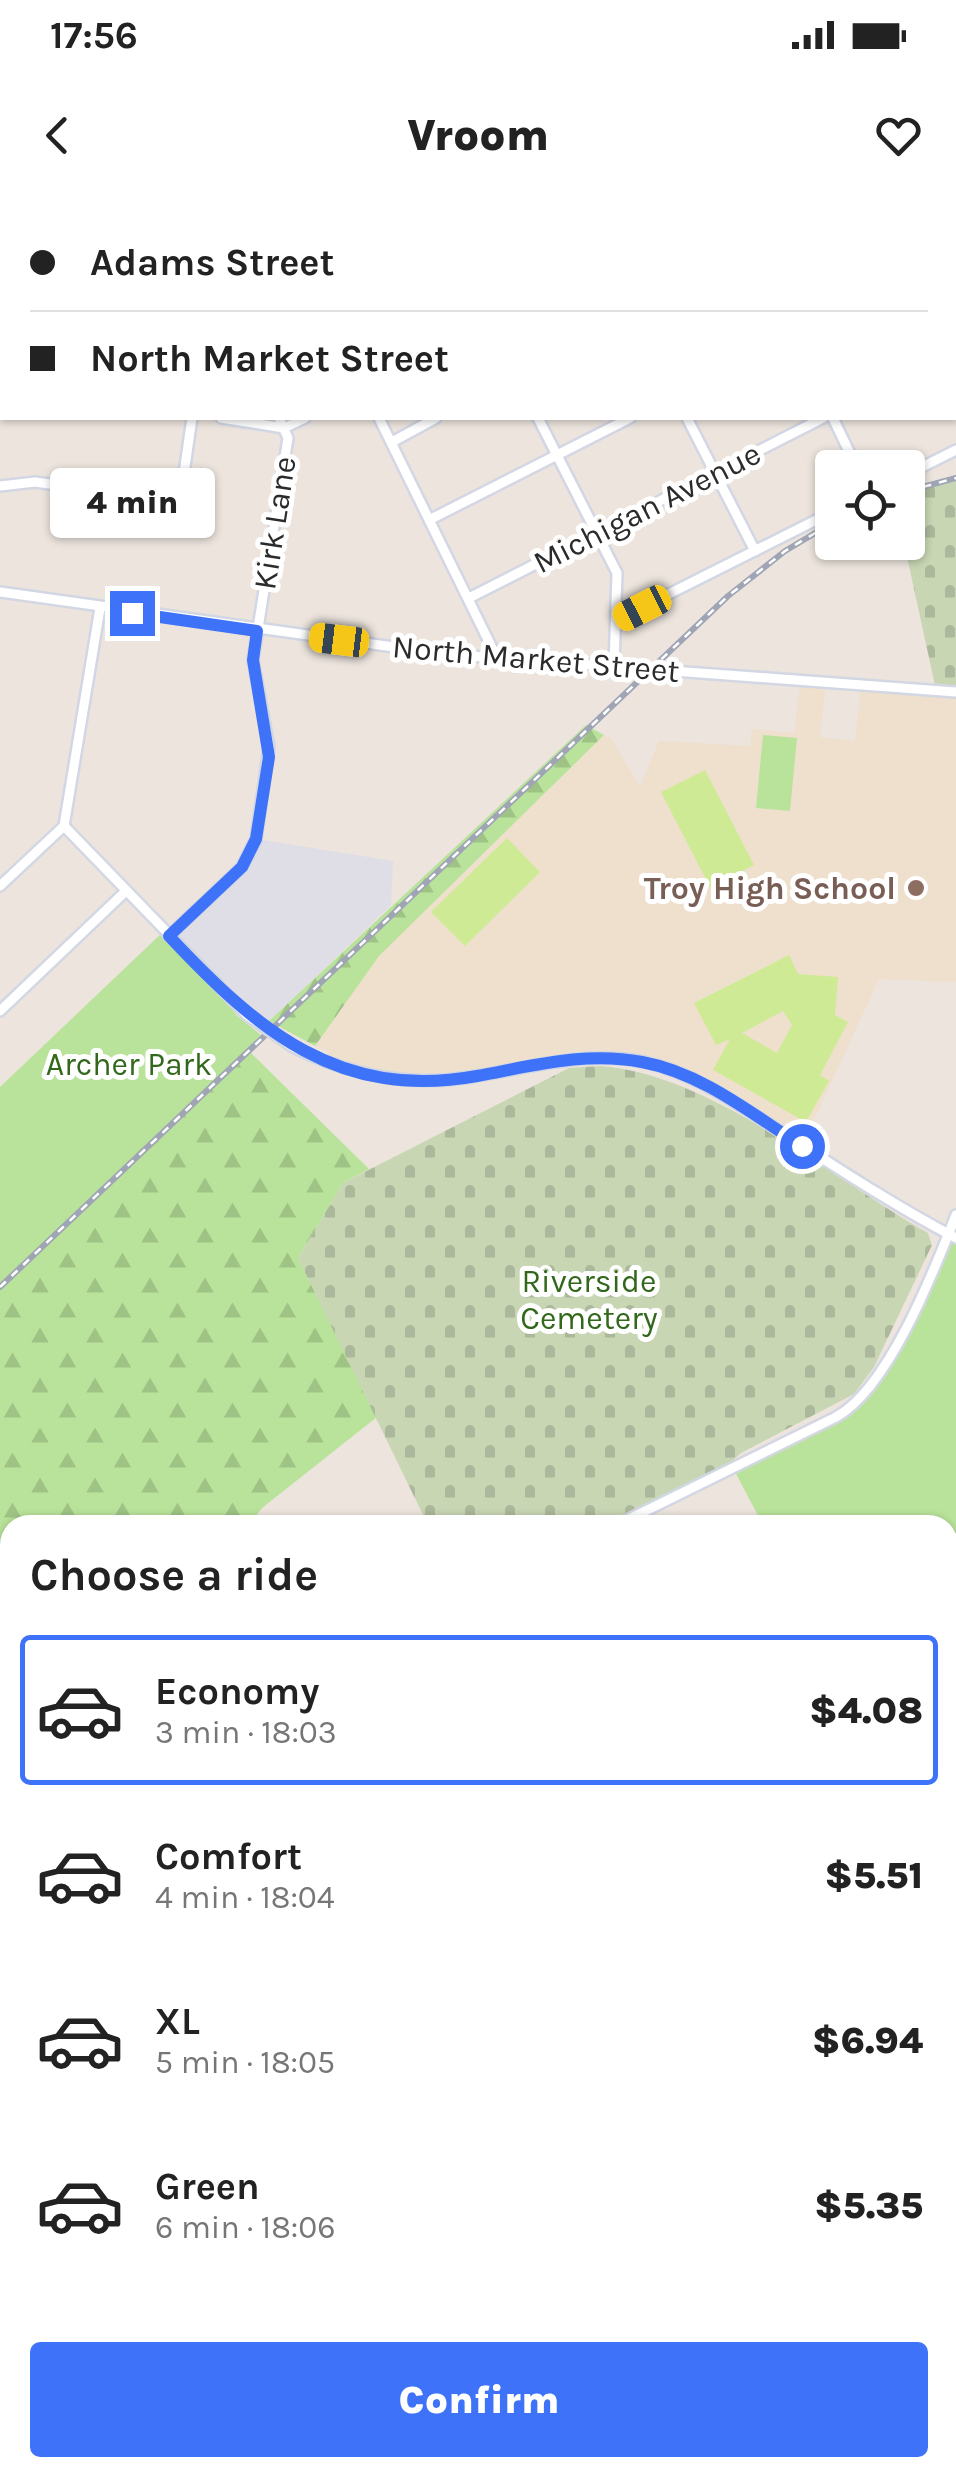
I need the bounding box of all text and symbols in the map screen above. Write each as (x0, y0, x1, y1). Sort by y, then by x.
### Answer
text: 17:56 (50, 13, 138, 58)
icon: back (30, 108, 85, 163)
icon: heart (871, 108, 926, 163)
text: Vroom (407, 109, 549, 161)
text: Adams Street (90, 240, 334, 285)
text: North Market Street (90, 336, 449, 381)
street label: Michigan Avenue (527, 435, 767, 581)
map controls (815, 450, 925, 560)
button: locate (815, 450, 925, 560)
street label: Kirk Lane (246, 454, 304, 592)
callout: 4 min (49, 468, 214, 538)
text: 4 min (87, 484, 178, 521)
car (608, 581, 676, 635)
route end (110, 591, 155, 636)
car (307, 621, 371, 659)
street label: North Market Street (391, 628, 681, 690)
place label: Troy High School (644, 870, 896, 907)
marker: Troy High School (905, 877, 927, 899)
park label: Archer Park (46, 1046, 212, 1083)
route start (780, 1124, 825, 1169)
park label: Riverside Cemetery (520, 1263, 658, 1337)
text: Choose a ride (30, 1549, 318, 1601)
icon: car (35, 1665, 125, 1755)
text: Economy (155, 1669, 319, 1714)
text: $4.08 (809, 1688, 923, 1733)
text: 3 min · 18:03 (155, 1714, 337, 1751)
icon: car (35, 1830, 125, 1920)
text: Comfort (155, 1834, 302, 1879)
text: $5.51 (825, 1853, 923, 1898)
text: 4 min · 18:04 (155, 1879, 335, 1916)
icon: car (35, 1995, 125, 2085)
text: XL (155, 1999, 200, 2044)
text: $6.94 (812, 2018, 923, 2063)
text: 5 min · 18:05 (155, 2044, 335, 2081)
icon: car (35, 2160, 125, 2250)
text: Green (155, 2164, 260, 2209)
text: $5.35 (814, 2183, 923, 2228)
text: 6 min · 18:06 (155, 2209, 336, 2246)
button: Confirm (30, 2342, 928, 2457)

